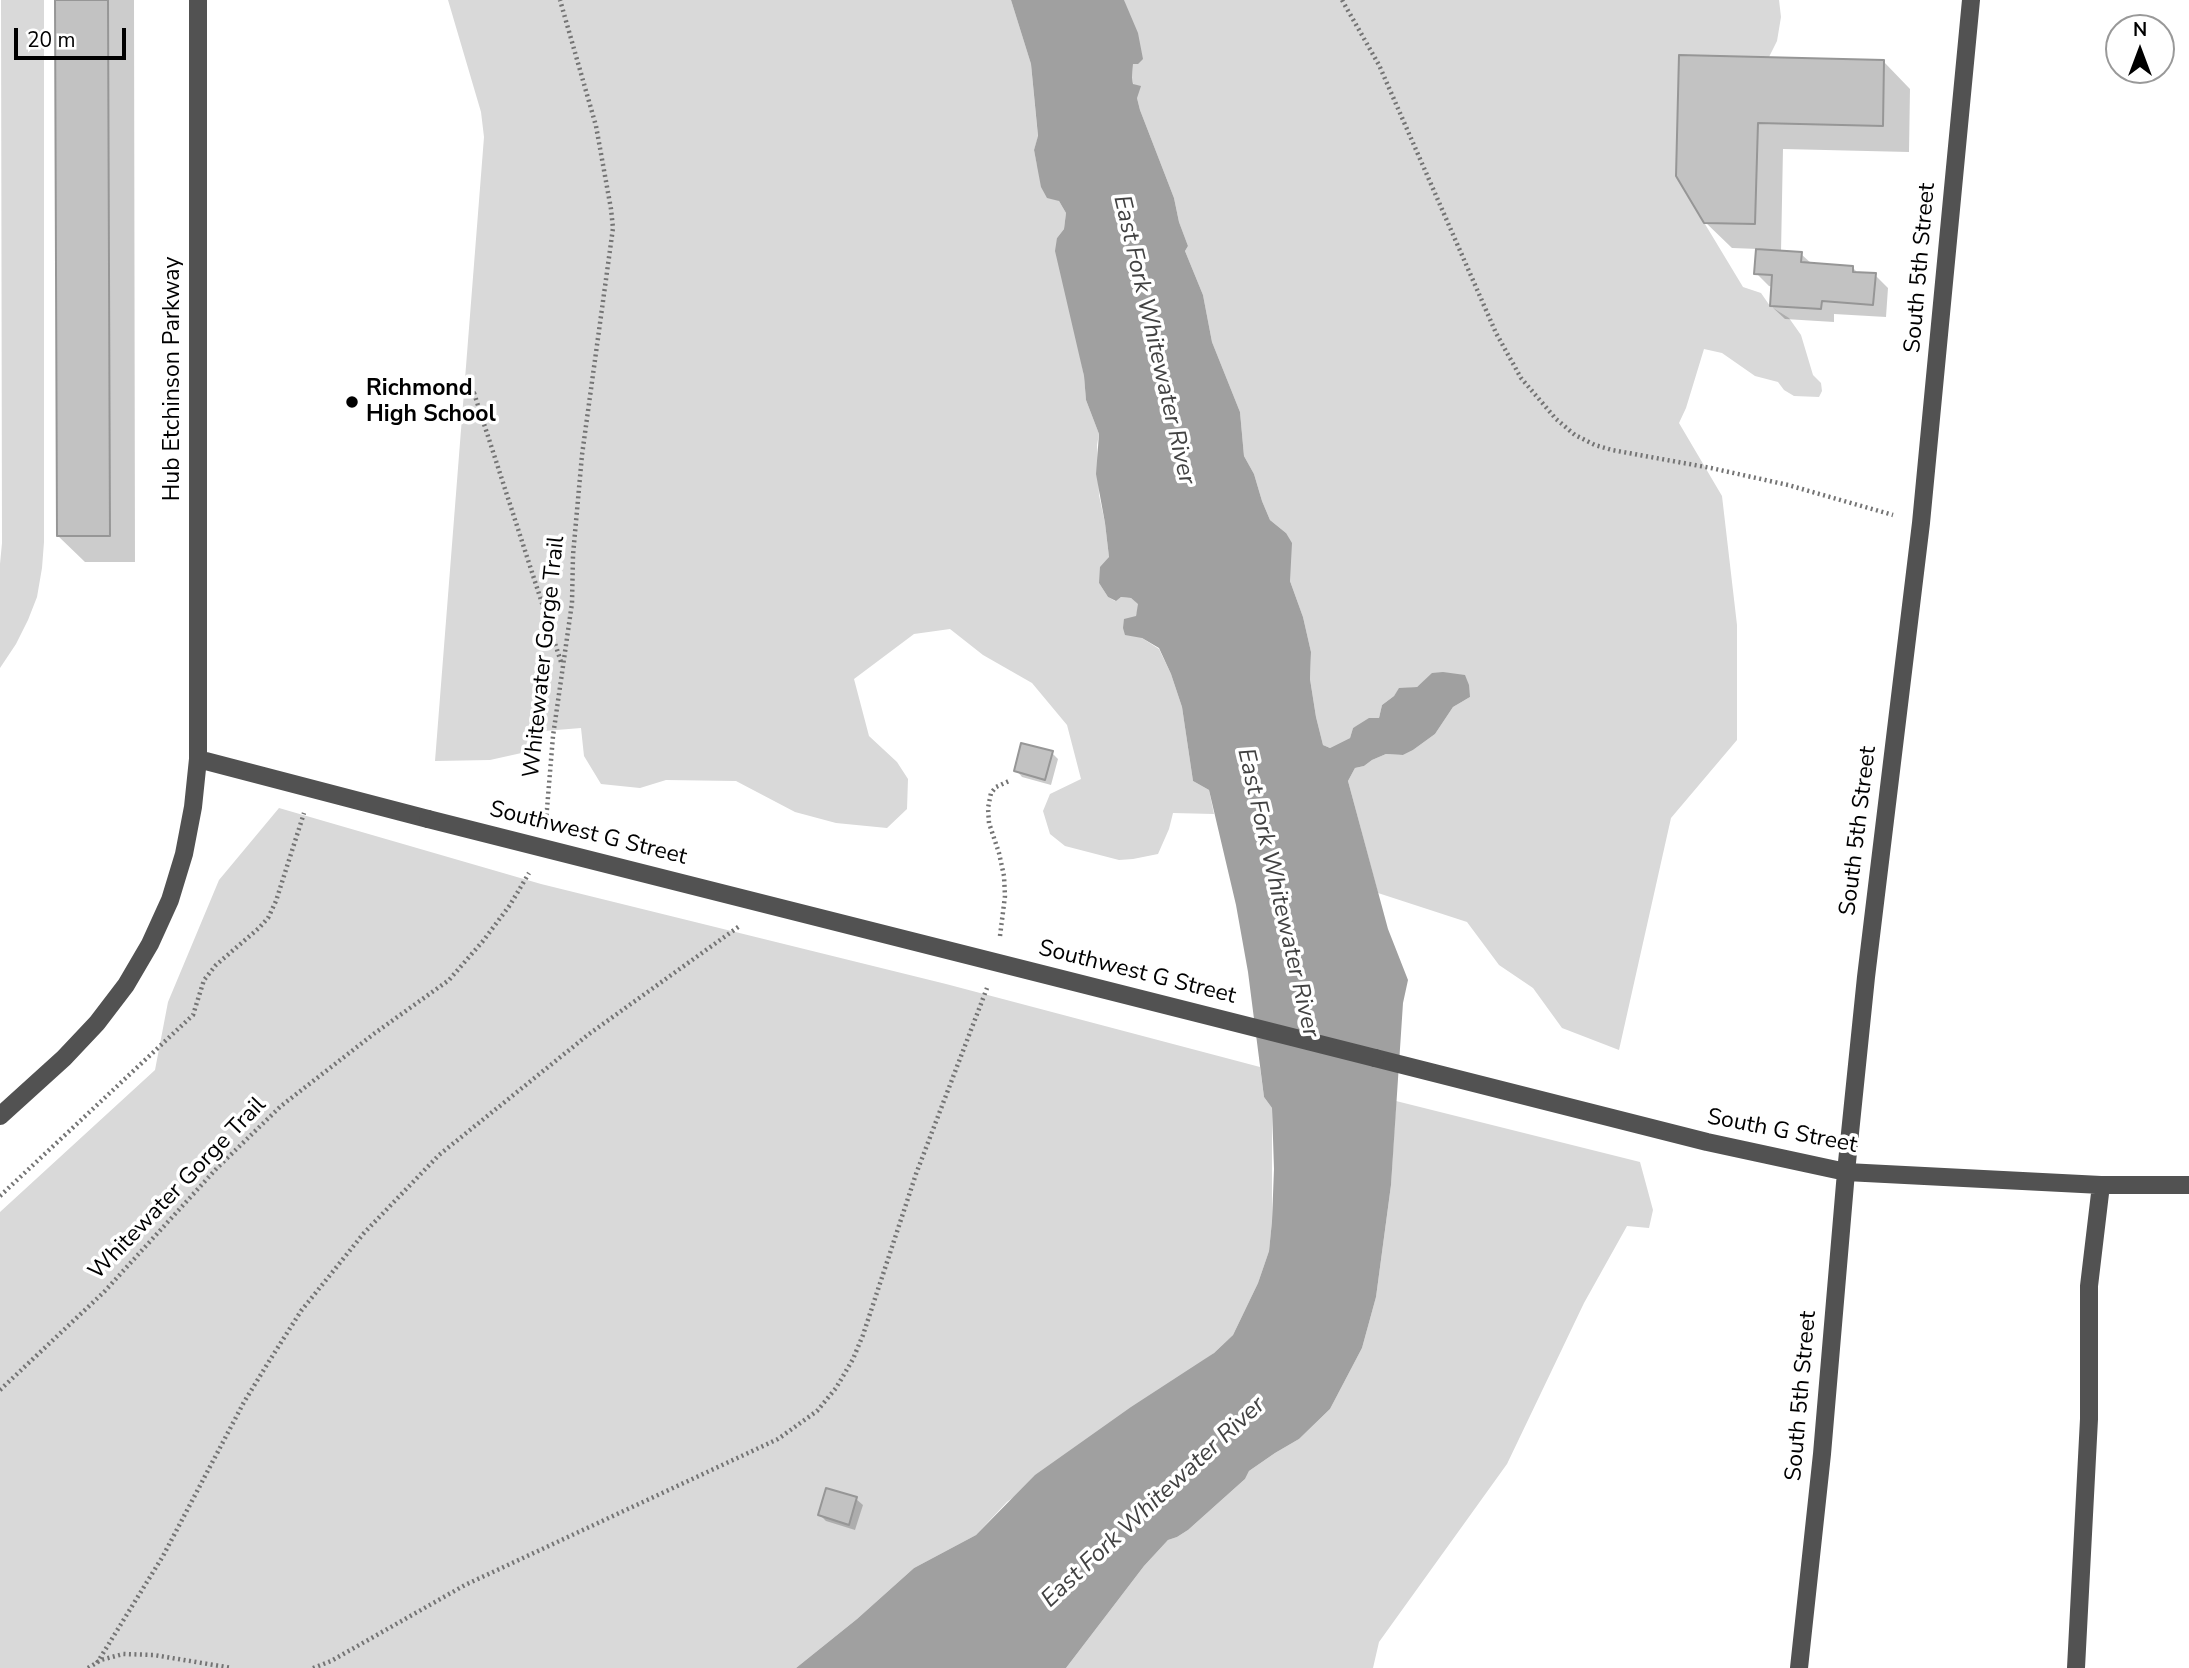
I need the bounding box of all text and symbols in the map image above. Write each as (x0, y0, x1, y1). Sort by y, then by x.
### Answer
scale bar (18, 14, 130, 58)
north arrow (2105, 14, 2175, 84)
text: N (2133, 17, 2147, 43)
text: 20 m (27, 26, 76, 54)
street label: South 5th Street (1900, 182, 1942, 354)
water label: East Fork Whitewater River (1106, 193, 1200, 487)
street label: Hub Etchinson Parkway (159, 257, 187, 501)
place label: Richmond High School (366, 375, 496, 429)
marker: Richmond High School (344, 394, 360, 410)
street label: Whitewater Gorge Trail (519, 535, 571, 779)
street label: South 5th Street (1835, 745, 1883, 917)
water label: East Fork Whitewater River (1230, 746, 1324, 1040)
street label: Southwest G Street (486, 796, 690, 872)
street label: Southwest G Street (1035, 935, 1239, 1011)
street label: Whitewater Gorge Trail (84, 1092, 272, 1286)
street label: South G Street (1705, 1104, 1859, 1160)
street label: South 5th Street (1781, 1310, 1823, 1482)
water label: East Fork Whitewater River (1036, 1392, 1272, 1614)

